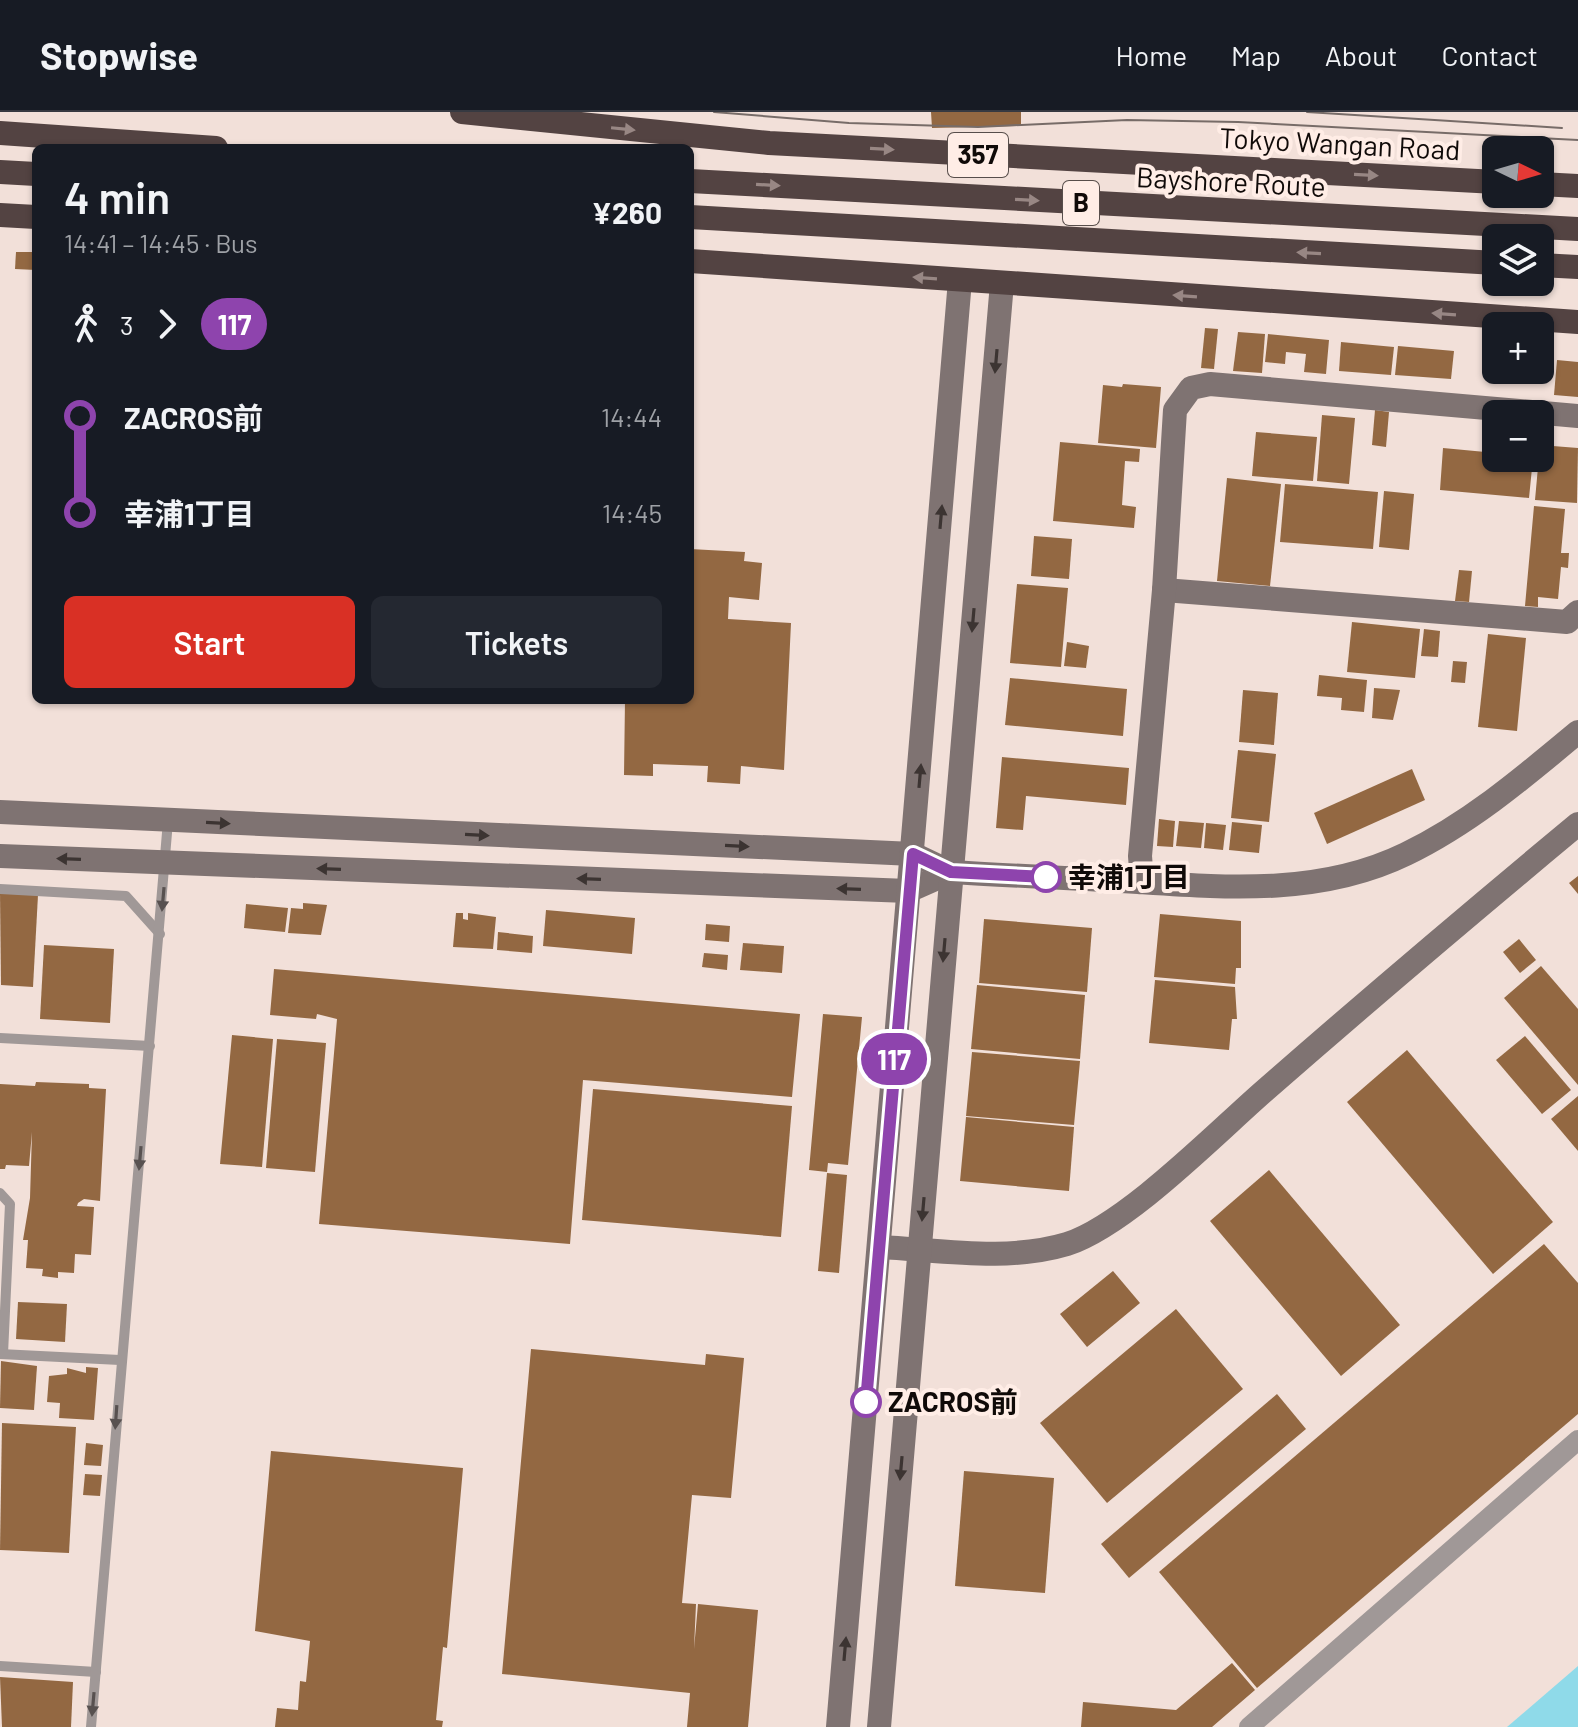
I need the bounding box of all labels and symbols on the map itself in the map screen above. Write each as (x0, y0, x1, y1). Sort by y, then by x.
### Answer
street label: Tokyo Wangan Road (1219, 120, 1461, 166)
one-way arrow (611, 122, 636, 135)
road number: 357 (948, 133, 1008, 177)
north arrow (1482, 136, 1554, 208)
one-way arrow (870, 143, 895, 156)
street label: Bayshore Route (1135, 159, 1327, 203)
one-way arrow (1354, 169, 1379, 182)
one-way arrow (756, 179, 781, 192)
road number: B (1063, 181, 1099, 225)
one-way arrow (1015, 194, 1040, 207)
one-way arrow (1296, 246, 1321, 259)
one-way arrow (913, 271, 938, 284)
one-way arrow (1172, 289, 1197, 302)
one-way arrow (1431, 307, 1456, 320)
one-way arrow (989, 349, 1002, 374)
one-way arrow (935, 504, 948, 529)
one-way arrow (966, 608, 979, 633)
one-way arrow (914, 763, 927, 788)
one-way arrow (206, 817, 231, 830)
one-way arrow (465, 828, 490, 841)
one-way arrow (725, 840, 750, 853)
one-way arrow (56, 853, 81, 866)
place label: 幸浦1丁目 (1068, 859, 1190, 893)
marker: 幸浦1丁目 (1031, 862, 1061, 892)
one-way arrow (316, 863, 341, 876)
one-way arrow (576, 873, 601, 886)
one-way arrow (836, 883, 861, 896)
one-way arrow (156, 887, 169, 912)
one-way arrow (938, 938, 951, 963)
line badge: 117 (848, 1033, 940, 1085)
one-way arrow (133, 1146, 146, 1171)
one-way arrow (916, 1197, 929, 1222)
place label: ZACROS前 (888, 1384, 1018, 1418)
marker: ZACROS前 (851, 1387, 881, 1417)
one-way arrow (109, 1405, 122, 1430)
one-way arrow (894, 1456, 907, 1481)
one-way arrow (839, 1636, 852, 1661)
one-way arrow (87, 1692, 100, 1717)

